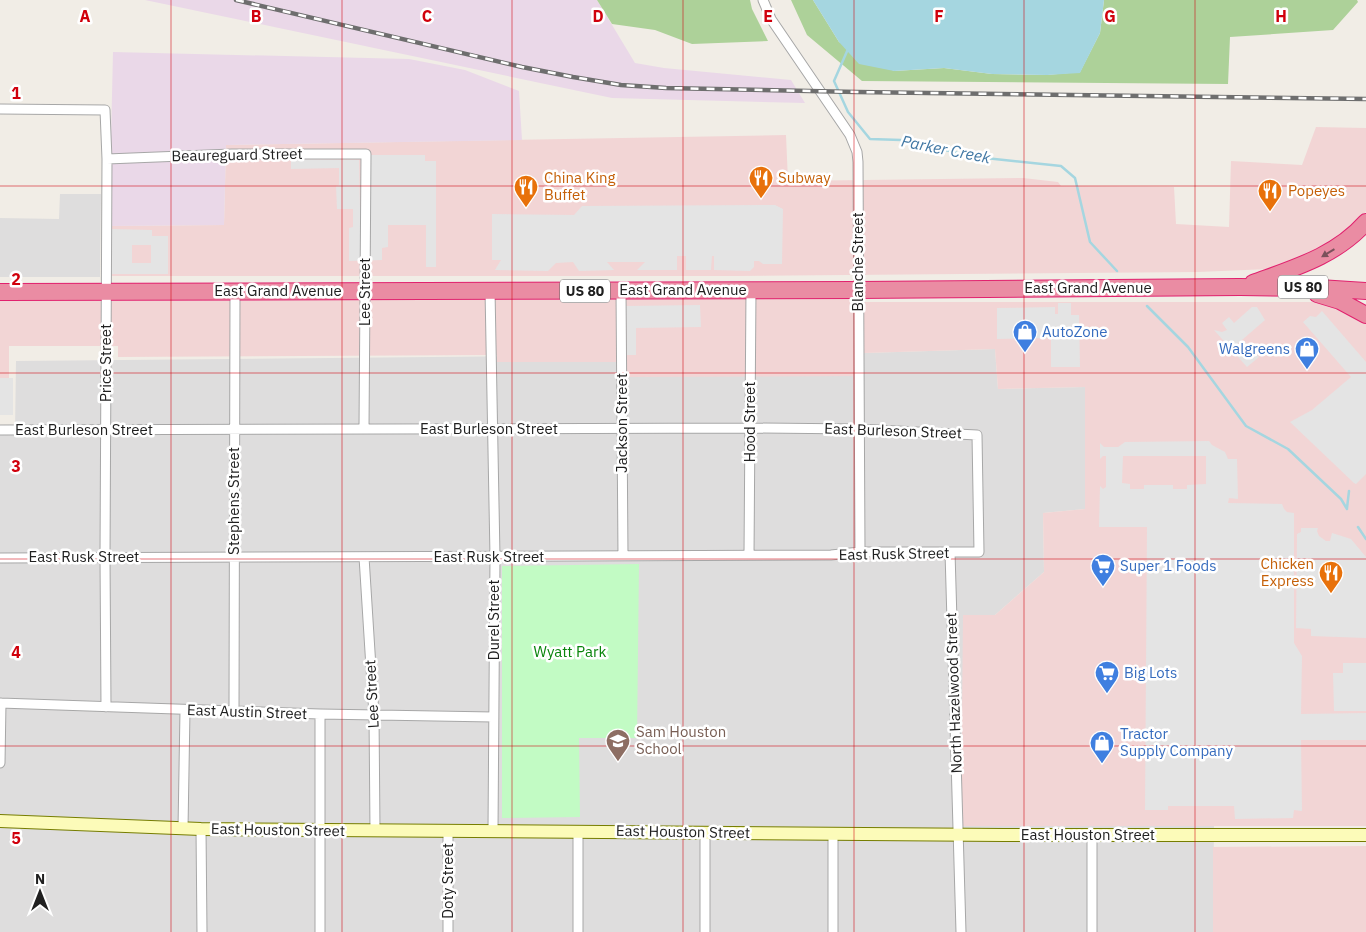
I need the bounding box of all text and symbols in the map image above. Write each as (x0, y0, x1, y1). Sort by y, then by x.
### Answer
text: A (80, 6, 91, 26)
text: B (251, 6, 262, 26)
text: C (422, 6, 432, 26)
text: D (592, 6, 604, 26)
text: E (763, 6, 773, 26)
text: F (934, 6, 944, 26)
text: G (1104, 6, 1116, 26)
text: H (1275, 6, 1287, 26)
text: 1 (11, 83, 21, 103)
water label: Parker Creek (900, 131, 993, 168)
street label: Beaureguard Street (171, 144, 303, 165)
restaurant icon: Subway (748, 165, 774, 199)
place label: China King Buffet (544, 168, 615, 204)
place label: Subway (778, 168, 831, 187)
restaurant icon: China King Buffet (513, 174, 539, 208)
restaurant icon: Popeyes (1257, 178, 1283, 212)
place label: Popeyes (1288, 181, 1345, 200)
street label: Blanche Street (848, 212, 867, 312)
one-way arrow (1322, 248, 1335, 257)
street label: Lee Street (355, 258, 374, 326)
text: 2 (11, 269, 21, 289)
road number: US 80 (1278, 276, 1328, 298)
street label: East Grand Avenue (1024, 278, 1152, 297)
road number: US 80 (560, 280, 610, 302)
street label: East Grand Avenue (619, 280, 747, 299)
street label: East Grand Avenue (214, 281, 342, 300)
shop icon: AutoZone (1012, 319, 1038, 353)
place label: AutoZone (1042, 322, 1107, 341)
street label: Price Street (96, 324, 115, 402)
shop icon: Walgreens (1294, 336, 1320, 370)
place label: Walgreens (1219, 339, 1290, 358)
street label: Jackson Street (612, 373, 631, 473)
street label: Hood Street (740, 382, 759, 462)
street label: East Burleson Street (420, 419, 558, 438)
street label: East Burleson Street (824, 419, 962, 442)
street label: East Burleson Street (15, 420, 153, 439)
street label: Stephens Street (224, 447, 243, 555)
text: 3 (11, 456, 21, 476)
street label: East Rusk Street (838, 543, 950, 564)
street label: East Rusk Street (29, 547, 139, 566)
street label: East Rusk Street (434, 547, 544, 566)
supermarket icon: Super 1 Foods (1090, 553, 1116, 587)
place label: Chicken Express (1260, 554, 1314, 590)
place label: Super 1 Foods (1120, 556, 1217, 575)
restaurant icon: Chicken Express (1318, 560, 1344, 594)
street label: Durel Street (484, 579, 503, 661)
street label: North Hazelwood Street (941, 612, 966, 774)
text: 4 (11, 642, 21, 662)
park label: Wyatt Park (534, 642, 607, 661)
street label: Lee Street (360, 659, 383, 729)
supermarket icon: Big Lots (1094, 660, 1120, 694)
place label: Big Lots (1124, 663, 1177, 682)
street label: East Austin Street (187, 700, 307, 723)
place label: Sam Houston School (636, 722, 726, 758)
place label: Tractor Supply Company (1120, 724, 1234, 760)
school or university icon: Sam Houston School (605, 728, 631, 762)
shop icon: Tractor Supply Company (1089, 730, 1115, 764)
street label: East Houston Street (211, 819, 345, 840)
street label: East Houston Street (616, 821, 750, 842)
street label: East Houston Street (1021, 825, 1155, 844)
text: 5 (11, 828, 21, 848)
street label: Doty Street (438, 843, 457, 919)
north arrow (15, 867, 65, 917)
text: N (35, 870, 45, 888)

